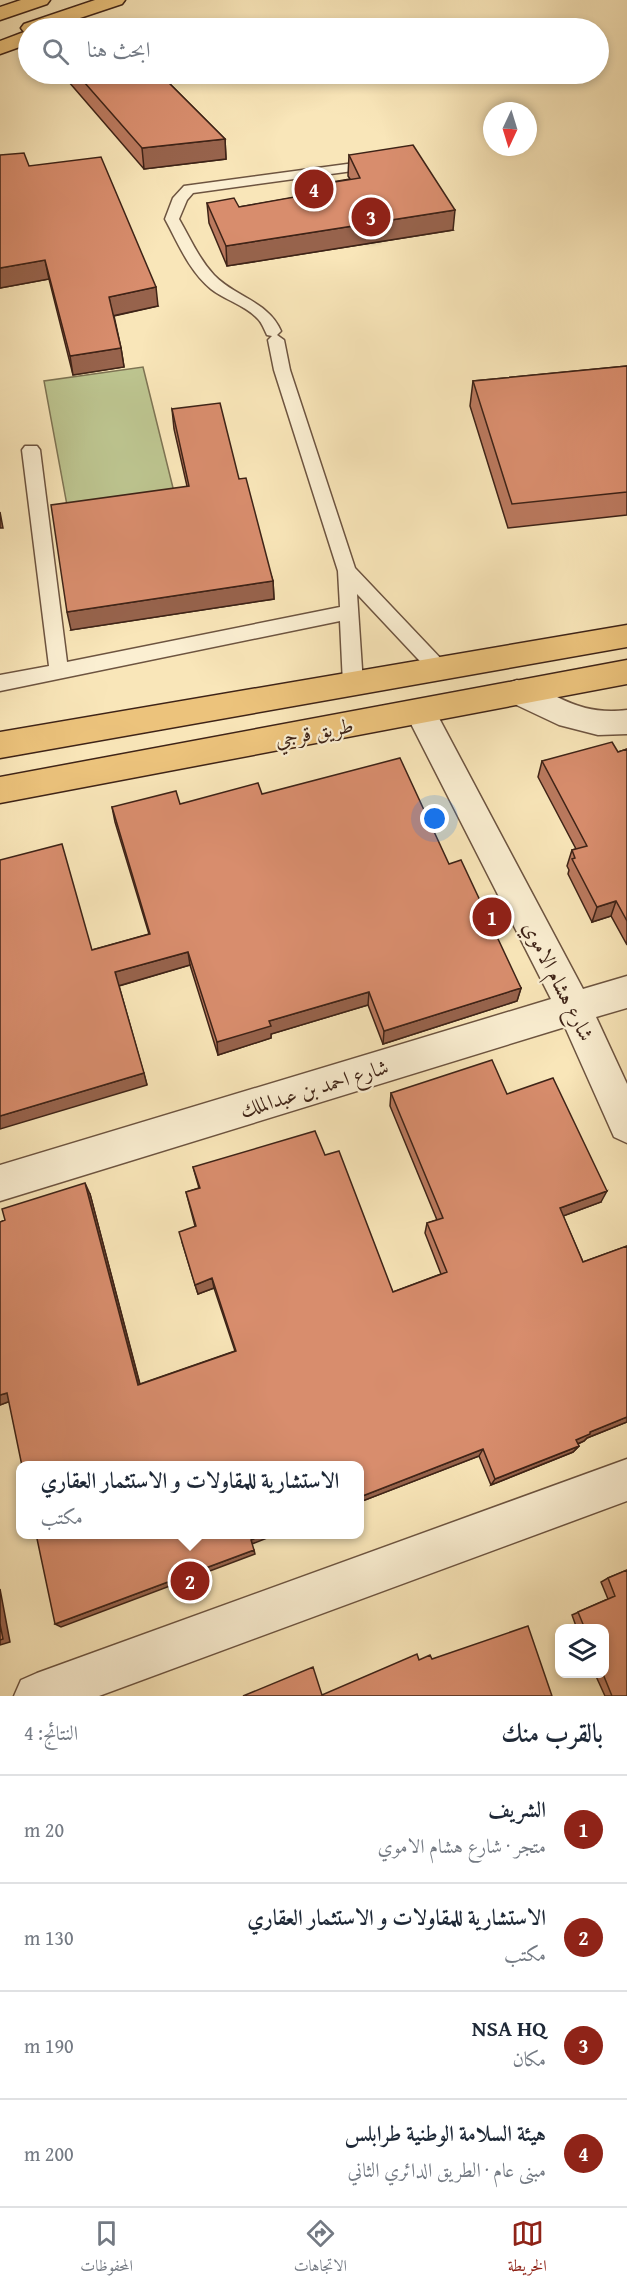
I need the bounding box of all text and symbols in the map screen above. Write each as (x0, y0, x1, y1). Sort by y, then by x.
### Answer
search box (18, 18, 609, 84)
text: ابحث هنا (87, 33, 151, 65)
icon: search (39, 35, 72, 68)
north arrow (483, 102, 537, 156)
pin: 4 (294, 166, 334, 212)
pin: 3 (352, 194, 391, 240)
street label: طريق قرجي (272, 709, 356, 757)
your location (420, 804, 449, 833)
pin: 1 (472, 894, 512, 940)
street label: شارع هشام الاموي (513, 916, 603, 1048)
street label: شارع احمد بن عبدالملك (236, 1051, 393, 1128)
popup (16, 1461, 364, 1539)
text: الاستشارية للمقاولات و الاستثمار العقاري (41, 1464, 339, 1496)
text: مكتب (41, 1502, 83, 1531)
pin: 2 (170, 1558, 210, 1604)
map controls (555, 1624, 609, 1678)
button: layers (555, 1624, 609, 1678)
text: بالقرب منك (501, 1713, 603, 1752)
text: النتائج: 4 (24, 1718, 78, 1747)
text: الشريف (488, 1793, 546, 1825)
text: 20 m (24, 1815, 64, 1844)
text: 1 (578, 1815, 589, 1844)
text: متجر · شارع هشام الاموي (377, 1831, 546, 1860)
text: الاستشارية للمقاولات و الاستثمار العقاري (247, 1901, 546, 1933)
text: 130 m (24, 1923, 74, 1952)
text: 2 (578, 1923, 589, 1952)
text: مكتب (504, 1939, 546, 1968)
text: NSA HQ (472, 2012, 546, 2044)
text: 190 m (24, 2031, 74, 2060)
text: 3 (578, 2031, 589, 2060)
text: مكان (512, 2044, 546, 2073)
text: هيئة السلامة الوطنية طرابلس (344, 2117, 546, 2149)
text: 200 m (24, 2139, 74, 2168)
text: 4 (578, 2139, 589, 2168)
text: مبنى عام · الطريق الدائري الثاني (348, 2155, 546, 2184)
tab: المحفوظات (80, 2217, 133, 2281)
tab: الاتجاهات (294, 2217, 347, 2281)
tab: الخريطة (508, 2217, 547, 2281)

